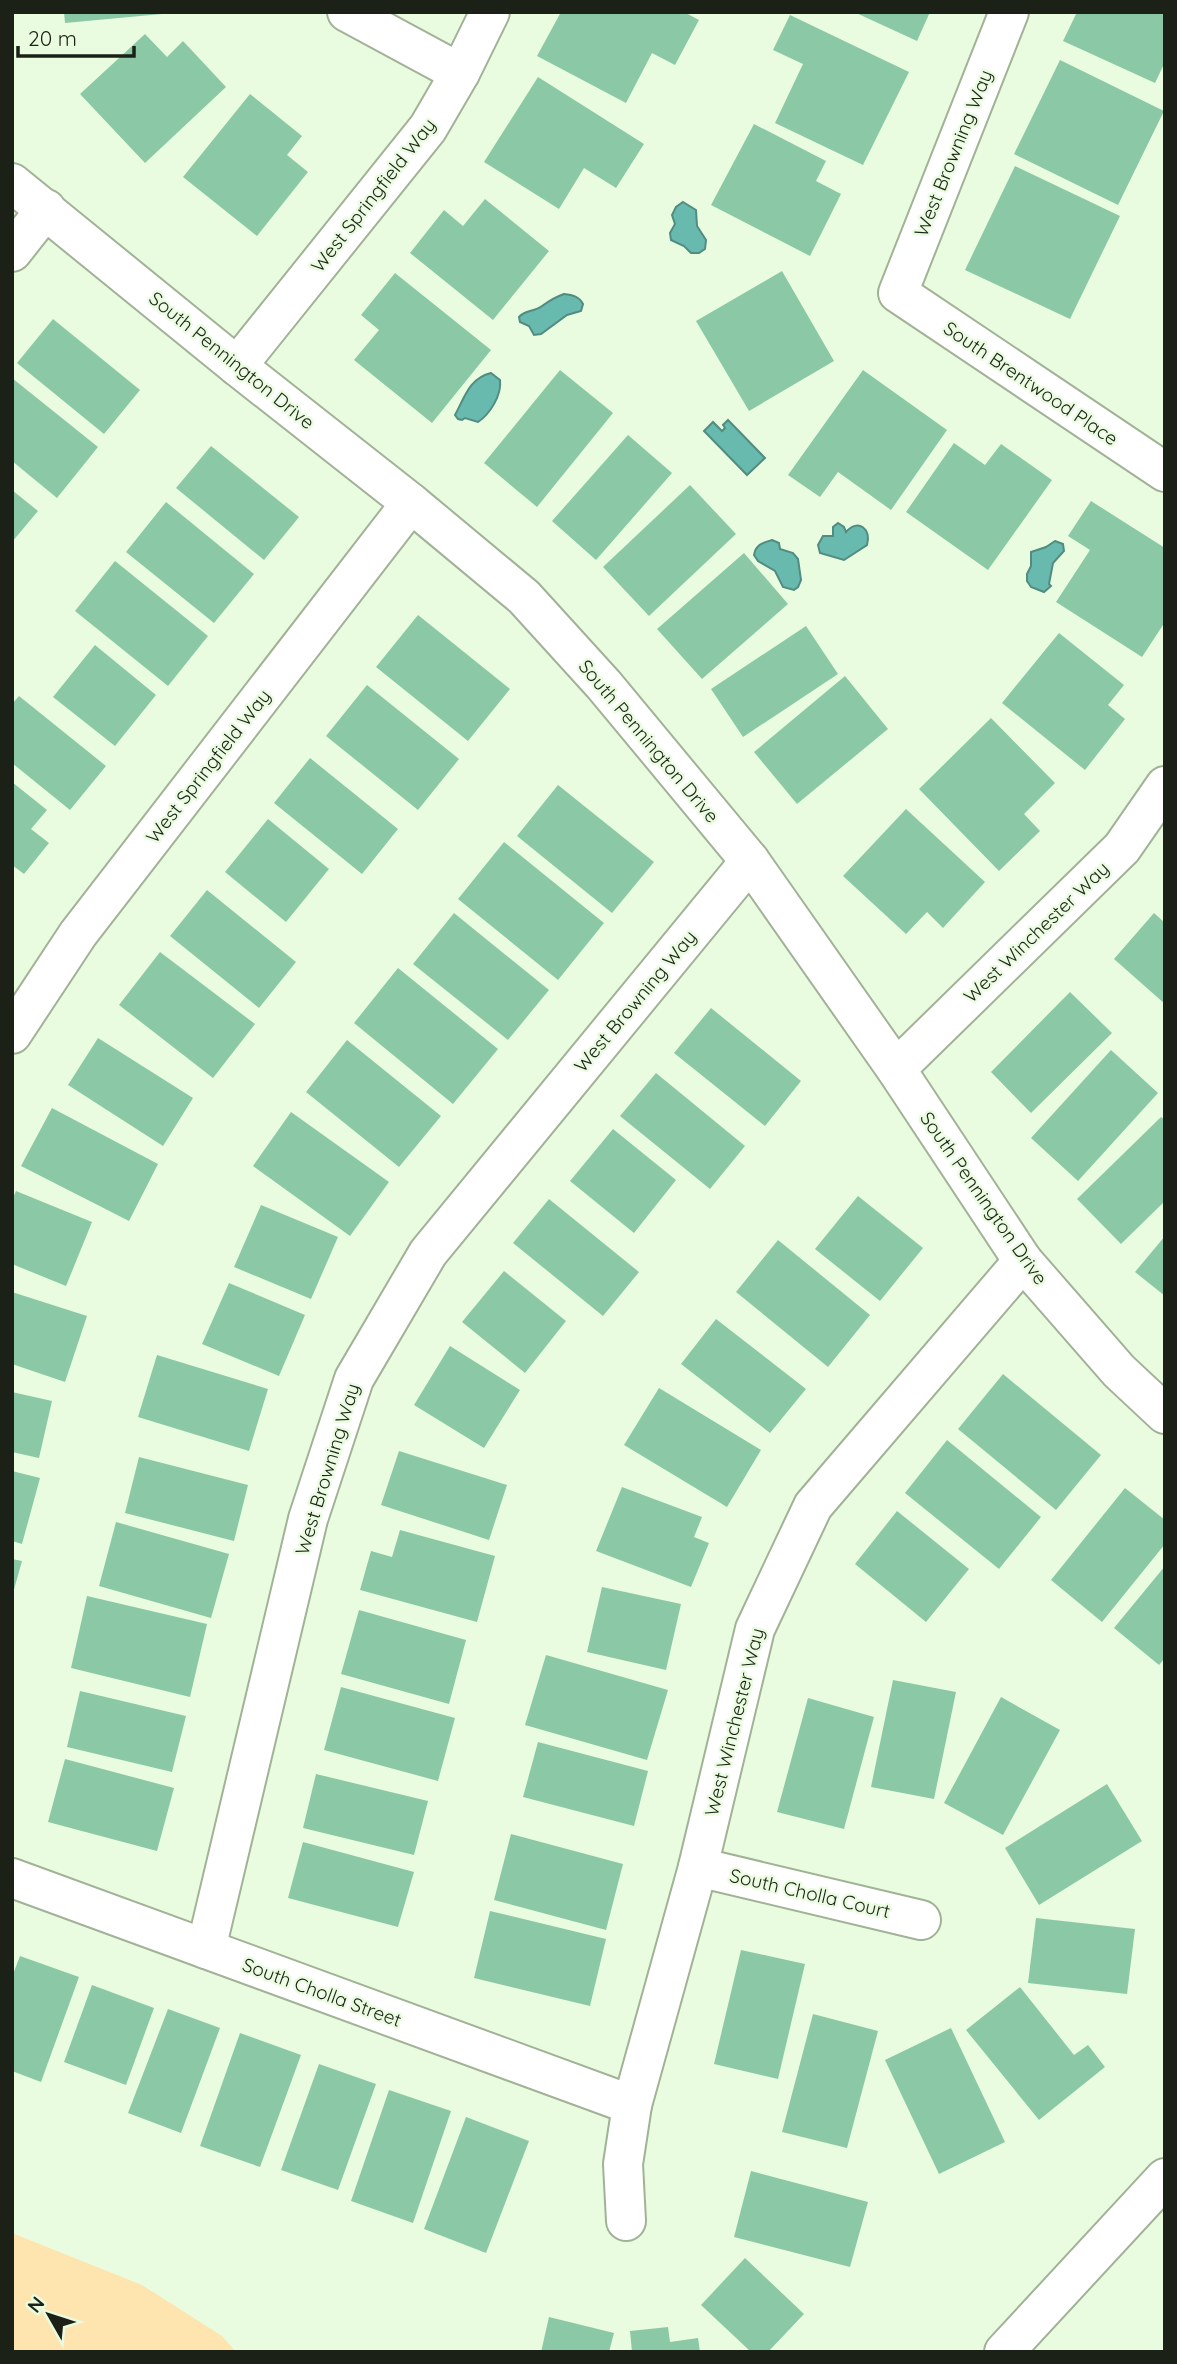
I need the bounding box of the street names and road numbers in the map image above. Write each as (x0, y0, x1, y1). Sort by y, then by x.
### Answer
street label: West Browning Way (909, 66, 997, 240)
street label: West Springfield Way (305, 113, 441, 277)
street label: South Pennington Drive (144, 286, 320, 434)
street label: South Brentwood Place (939, 316, 1123, 450)
street label: South Pennington Drive (574, 654, 724, 828)
street label: West Springfield Way (140, 684, 276, 848)
street label: West Winchester Way (958, 856, 1114, 1008)
street label: West Browning Way (569, 925, 701, 1077)
street label: South Pennington Drive (915, 1107, 1053, 1289)
street label: West Browning Way (290, 1380, 364, 1558)
street label: West Winchester Way (699, 1625, 769, 1819)
street label: South Cholla Court (727, 1863, 893, 1923)
street label: South Cholla Street (239, 1952, 405, 2032)

